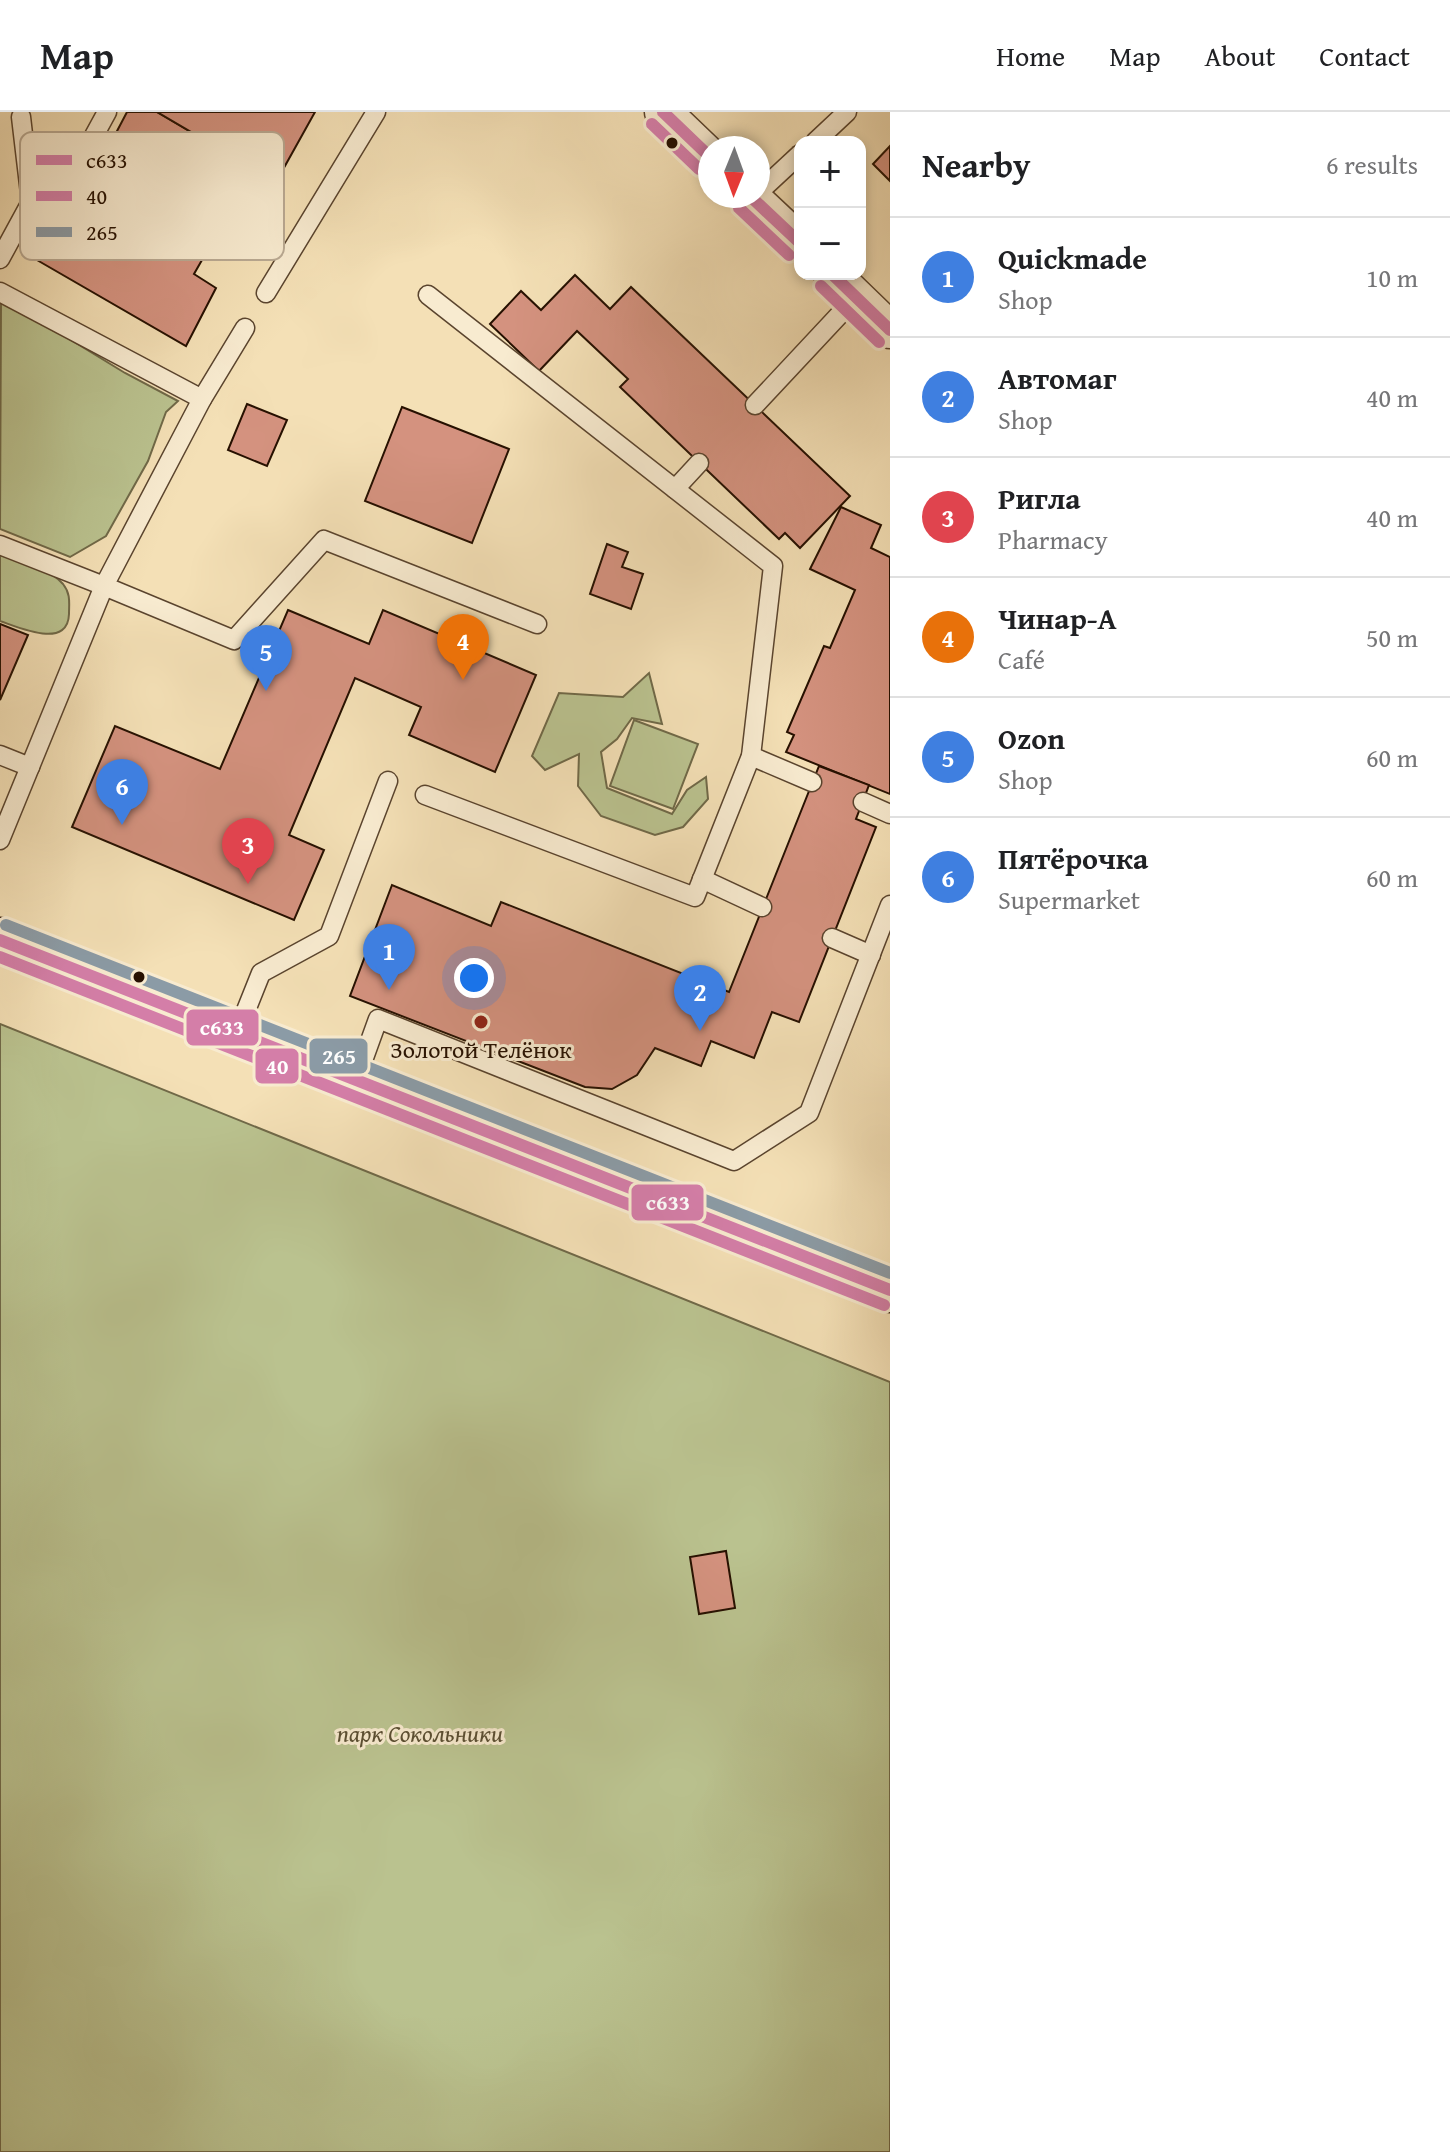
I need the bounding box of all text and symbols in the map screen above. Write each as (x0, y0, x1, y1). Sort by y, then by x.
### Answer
text: Map (40, 27, 114, 83)
text: Home (996, 35, 1065, 76)
text: Map (1109, 35, 1161, 76)
text: About (1205, 35, 1275, 76)
text: Contact (1319, 35, 1410, 76)
legend (20, 132, 284, 260)
unlabelled marker (664, 135, 680, 151)
north arrow (698, 136, 770, 208)
map controls (794, 136, 866, 280)
button: + (794, 136, 866, 208)
text: Nearby (922, 140, 1031, 189)
text: с633 (86, 144, 128, 176)
text: 6 results (1326, 145, 1418, 184)
text: 40 (86, 180, 107, 212)
button: − (794, 208, 866, 280)
text: 265 (86, 216, 118, 248)
text: Quickmade (998, 236, 1147, 280)
text: 1 (941, 258, 955, 297)
text: 10 m (1366, 258, 1418, 297)
text: Shop (998, 280, 1053, 319)
text: Автомаг (998, 356, 1116, 400)
text: 2 (941, 378, 955, 417)
text: 40 m (1366, 378, 1418, 417)
text: Shop (998, 400, 1053, 439)
text: Ригла (998, 476, 1081, 520)
text: 3 (941, 498, 955, 537)
text: 40 m (1366, 498, 1418, 537)
text: Pharmacy (998, 520, 1108, 559)
text: Чинар-А (998, 596, 1117, 640)
pin: 4 (437, 614, 489, 680)
text: 4 (941, 618, 955, 657)
text: 50 m (1366, 618, 1418, 657)
pin: 5 (240, 625, 292, 691)
text: Café (998, 640, 1045, 679)
text: Ozon (998, 716, 1065, 760)
text: 5 (941, 738, 955, 777)
text: 60 m (1366, 738, 1418, 777)
pin: 6 (96, 759, 148, 825)
text: Shop (998, 760, 1053, 799)
pin: 3 (222, 818, 274, 884)
text: Пятёрочка (998, 836, 1148, 880)
text: 6 (941, 858, 955, 897)
text: 60 m (1366, 858, 1418, 897)
text: Supermarket (998, 880, 1140, 919)
pin: 1 (363, 924, 415, 990)
your location (454, 958, 494, 998)
pin: 2 (674, 965, 726, 1031)
unlabelled marker (131, 969, 147, 985)
line badge: с633 (185, 1008, 260, 1047)
text: с633 (200, 1011, 244, 1043)
marker: Золотой Телёнок (472, 1013, 490, 1031)
place label: Золотой Телёнок (390, 1032, 572, 1067)
line badge: 265 (308, 1037, 369, 1075)
text: 265 (322, 1040, 356, 1072)
line badge: 40 (254, 1047, 300, 1085)
text: 40 (266, 1050, 288, 1082)
line badge: с633 (630, 1183, 705, 1222)
text: с633 (646, 1186, 690, 1218)
park label: парк Сокольники (337, 1716, 503, 1751)

